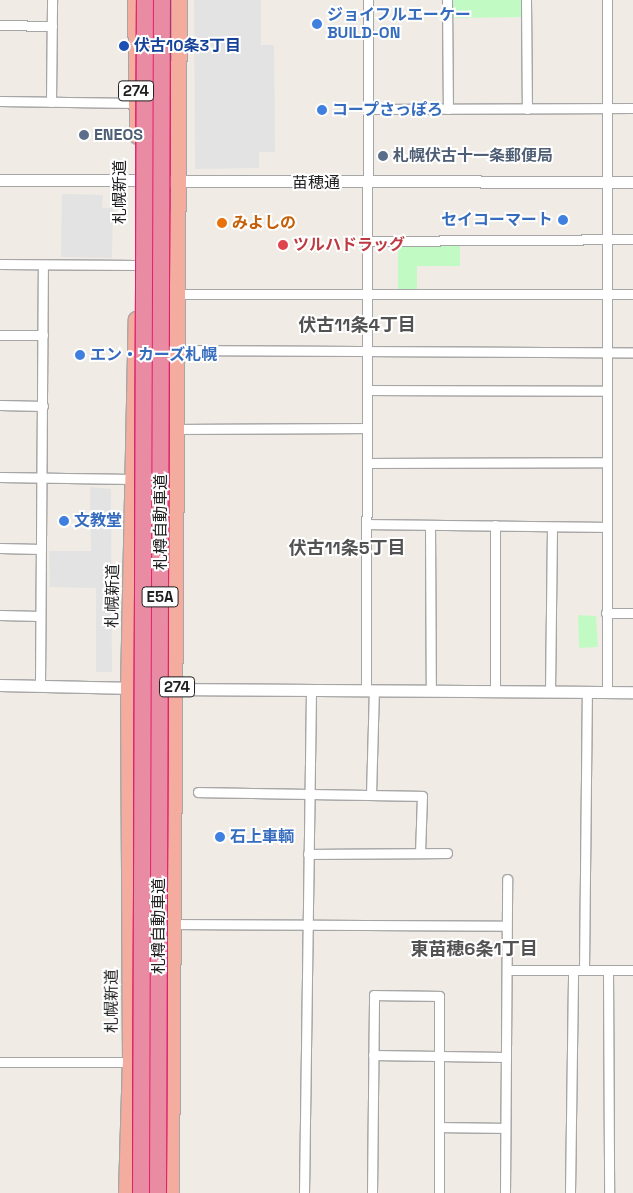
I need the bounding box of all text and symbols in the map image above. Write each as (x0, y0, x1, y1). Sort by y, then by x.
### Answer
place label: ジョイフルエーケー BUILD-ON (327, 5, 471, 43)
marker: ジョイフルエーケー BUILD-ON (311, 18, 323, 30)
place label: 伏古10条3丁目 (134, 36, 241, 56)
marker: 伏古10条3丁目 (118, 40, 130, 52)
road number: 274 (117, 78, 155, 104)
place label: コープさっぽろ (332, 100, 444, 120)
marker: コープさっぽろ (316, 104, 328, 116)
place label: ENEOS (94, 125, 143, 145)
marker: ENEOS (78, 129, 90, 141)
place label: 札幌伏古十一条郵便局 (393, 146, 553, 166)
marker: 札幌伏古十一条郵便局 (377, 150, 389, 162)
street label: 札幌新道 (110, 160, 130, 224)
street label: 苗穂通 (292, 173, 340, 193)
place label: セイコーマート (441, 210, 553, 230)
place label: みよしの (232, 213, 296, 233)
marker: セイコーマート (557, 214, 569, 226)
marker: みよしの (216, 217, 228, 229)
place label: ツルハドラッグ (293, 235, 405, 255)
marker: ツルハドラッグ (277, 239, 289, 251)
district label: 伏古11条4丁目 (298, 314, 416, 336)
place label: エン・カーズ札幌 (90, 345, 218, 365)
marker: エン・カーズ札幌 (74, 349, 86, 361)
street label: 札樽自動車道 (151, 474, 171, 570)
place label: 文教堂 (74, 511, 122, 531)
marker: 文教堂 (58, 515, 70, 527)
district label: 伏古11条5丁目 (288, 537, 406, 559)
street label: 札幌新道 (103, 564, 123, 628)
road number: E5A (141, 584, 179, 610)
road number: 274 (158, 674, 196, 700)
place label: 石上車輌 (230, 827, 294, 847)
marker: 石上車輌 (214, 831, 226, 843)
street label: 札樽自動車道 (149, 878, 169, 974)
district label: 東苗穂6条1丁目 (410, 938, 538, 960)
street label: 札幌新道 (102, 969, 122, 1033)

